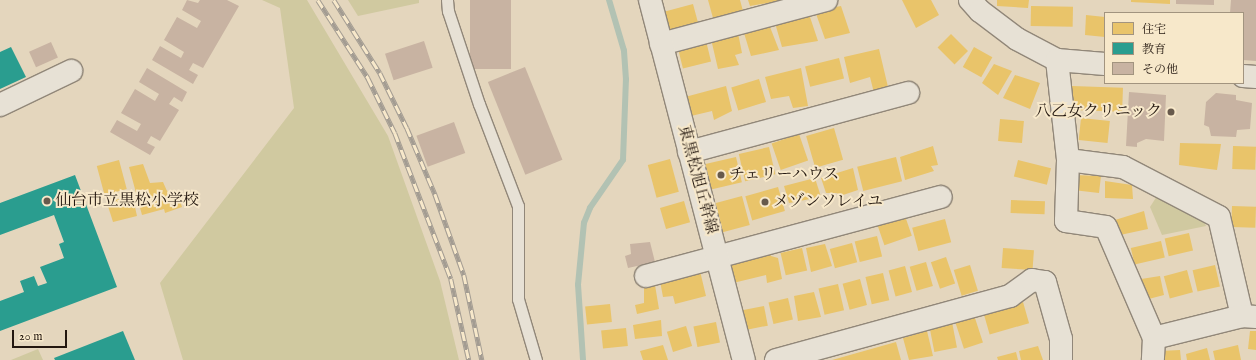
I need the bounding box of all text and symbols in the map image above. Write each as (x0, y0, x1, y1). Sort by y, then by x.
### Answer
legend (1104, 12, 1244, 84)
text: 住宅 (1142, 22, 1166, 37)
text: 教育 (1142, 42, 1166, 57)
text: その他 (1142, 62, 1178, 77)
place label: 八乙女クリニック (1034, 102, 1162, 122)
marker: 八乙女クリニック (1165, 106, 1177, 118)
street label: 東黒松旭丘幹線 (673, 123, 721, 237)
place label: チェリーハウス (729, 165, 841, 185)
marker: チェリーハウス (716, 170, 726, 180)
place label: 仙台市立黒松小学校 (55, 191, 199, 211)
place label: メゾンソレイユ (773, 192, 885, 212)
marker: 仙台市立黒松小学校 (42, 196, 52, 206)
marker: メゾンソレイユ (760, 197, 770, 207)
scale bar (14, 322, 69, 348)
text: 20 m (19, 329, 42, 344)

